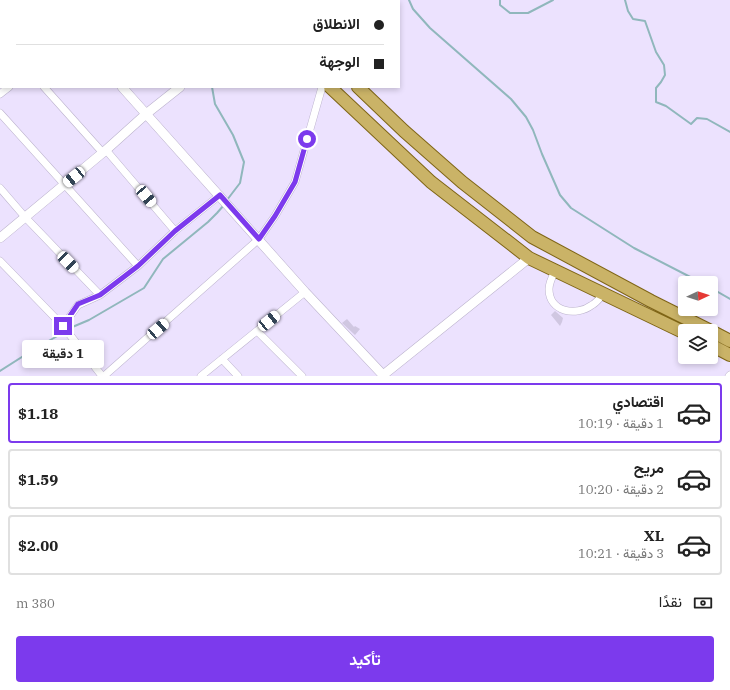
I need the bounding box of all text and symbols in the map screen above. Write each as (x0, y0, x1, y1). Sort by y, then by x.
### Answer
text: الانطلاق (313, 14, 360, 33)
text: الوجهة (319, 52, 360, 71)
route start (298, 130, 316, 148)
car (61, 165, 87, 189)
car (134, 183, 158, 209)
car (55, 249, 81, 275)
north arrow (678, 276, 718, 316)
map controls (678, 276, 718, 364)
car (256, 309, 282, 333)
route end (54, 317, 72, 335)
car (145, 317, 171, 341)
button: layers (678, 324, 718, 364)
callout: 1 دقيقة (22, 340, 104, 368)
text: 1 دقيقة (42, 345, 84, 362)
text: اقتصادي (612, 392, 664, 411)
icon: car (676, 395, 712, 431)
text: $1.18 (18, 404, 58, 423)
text: 1 دقيقة · 10:19 (578, 415, 664, 432)
text: مريح (634, 458, 664, 477)
icon: car (676, 461, 712, 497)
text: $1.59 (18, 470, 58, 489)
text: 2 دقيقة · 10:20 (578, 481, 664, 498)
text: XL (644, 526, 664, 545)
icon: car (676, 527, 712, 563)
text: $2.00 (18, 536, 58, 555)
text: 3 دقيقة · 10:21 (578, 545, 664, 562)
text: نقدًا (659, 592, 682, 611)
icon: cash (692, 592, 714, 614)
text: 380 m (16, 595, 55, 612)
button: تأكيد (16, 636, 714, 682)

